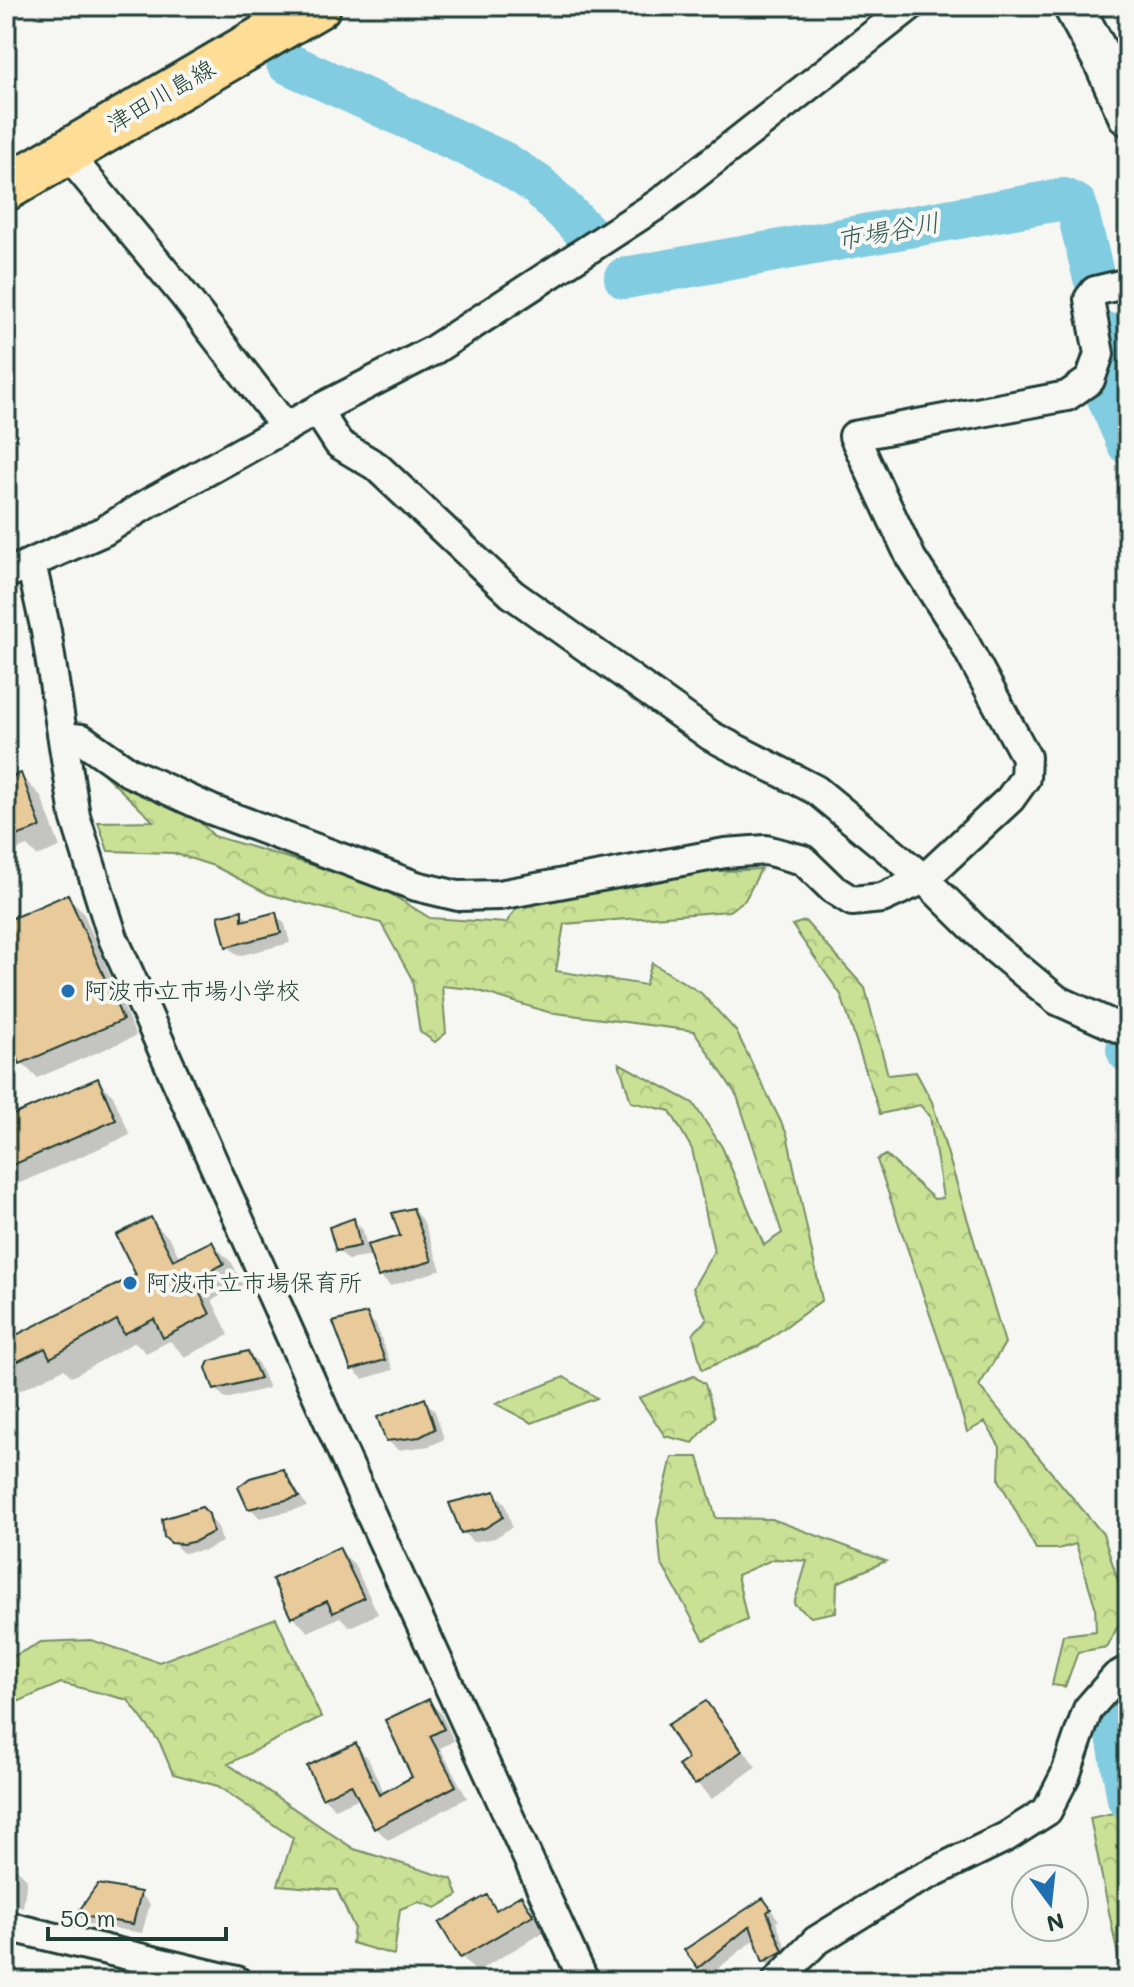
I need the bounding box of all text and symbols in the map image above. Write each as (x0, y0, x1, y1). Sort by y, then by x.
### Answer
street label: 津田川島線 (101, 51, 220, 138)
water label: 市場谷川 (834, 204, 942, 256)
place label: 阿波市立市場小学校 (84, 974, 300, 1005)
marker: 阿波市立市場小学校 (59, 982, 77, 1000)
place label: 阿波市立市場保育所 (146, 1266, 362, 1297)
marker: 阿波市立市場保育所 (121, 1274, 139, 1292)
north arrow (1010, 1863, 1090, 1943)
scale bar (48, 1891, 226, 1941)
text: 50 m (60, 1902, 116, 1933)
text: N (1043, 1907, 1067, 1939)

